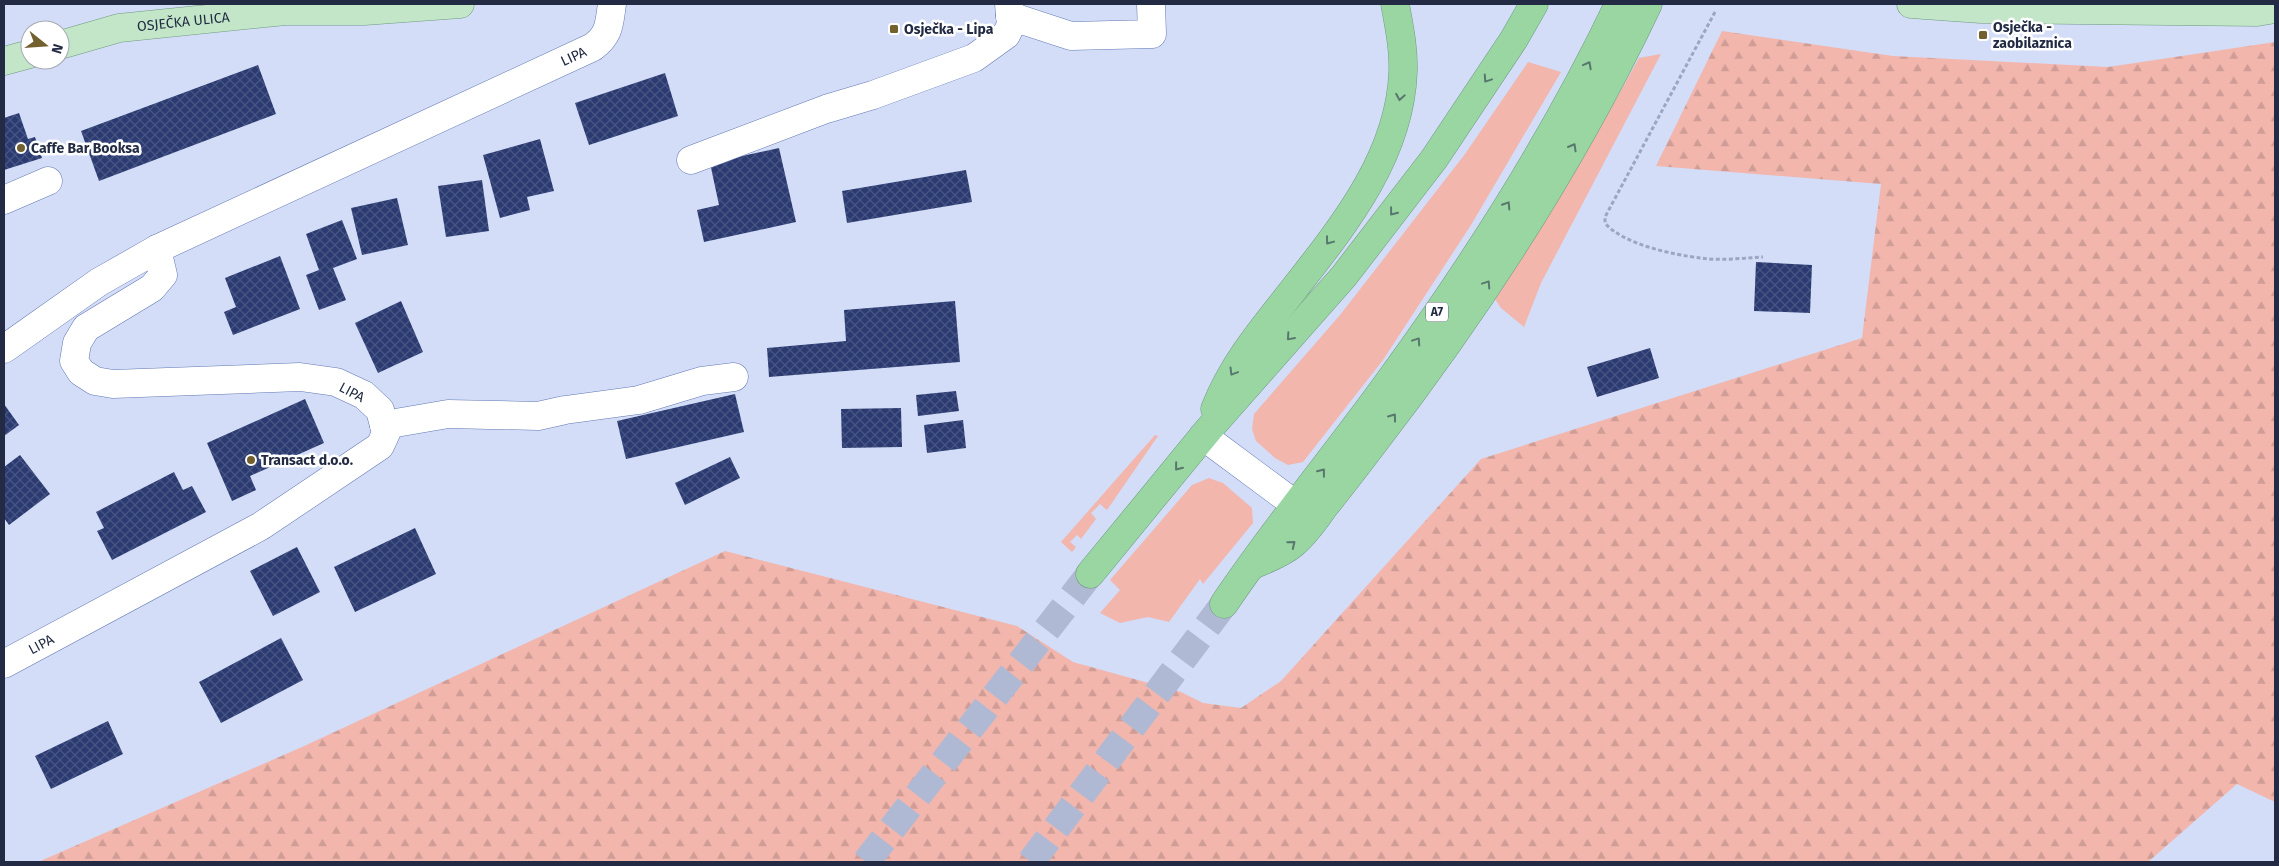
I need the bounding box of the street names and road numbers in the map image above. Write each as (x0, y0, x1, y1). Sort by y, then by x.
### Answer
street label: OSJEČKA ULICA (136, 9, 230, 35)
street label: LIPA (558, 43, 589, 70)
road number: A7 (1426, 302, 1448, 322)
street label: LIPA (336, 379, 367, 406)
street label: LIPA (26, 631, 57, 658)

